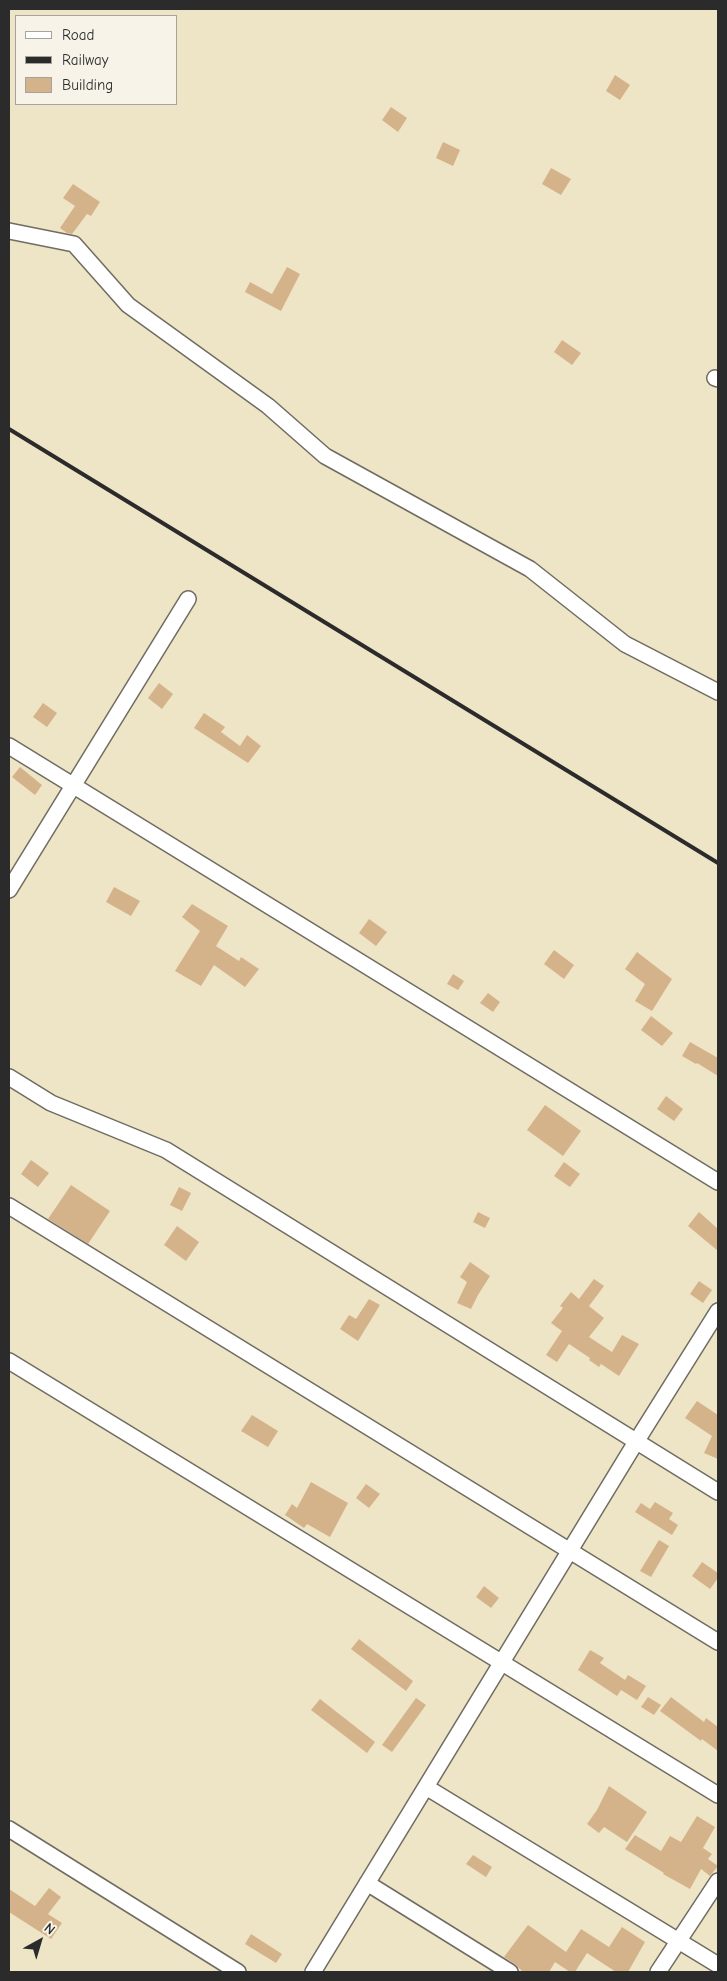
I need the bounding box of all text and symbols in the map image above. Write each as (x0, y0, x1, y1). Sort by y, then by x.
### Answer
legend (15, 15, 178, 105)
text: Road (62, 26, 94, 44)
text: Railway (62, 51, 108, 69)
text: Building (62, 76, 113, 94)
north arrow (15, 1916, 65, 1966)
text: N (41, 1919, 59, 1938)

